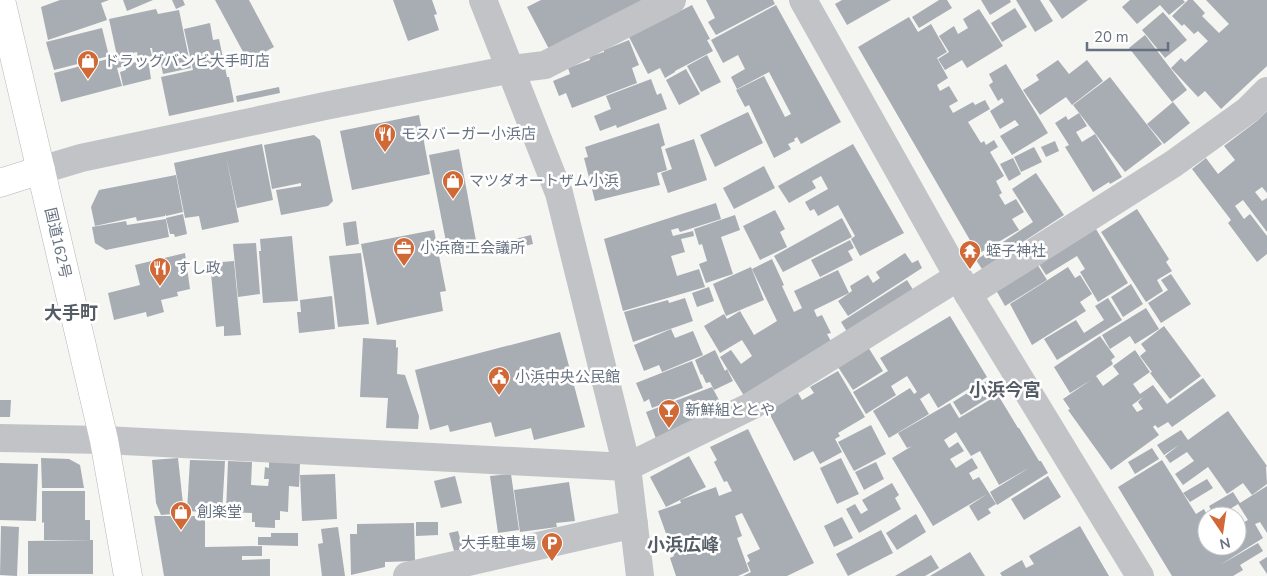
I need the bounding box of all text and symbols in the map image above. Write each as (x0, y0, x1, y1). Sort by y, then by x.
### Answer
scale bar (1087, 20, 1168, 52)
text: 20 m (1094, 27, 1129, 47)
shop icon: ドラッグバンビ大手町店 (76, 49, 100, 80)
place label: ドラッグバンビ大手町店 (104, 51, 270, 71)
restaurant icon: モスバーガー小浜店 (373, 122, 397, 153)
place label: モスバーガー小浜店 (401, 124, 536, 144)
shop icon: マツダオートザム小浜 (441, 169, 465, 200)
place label: マツダオートザム小浜 (469, 171, 619, 191)
street label: 国道162号 (40, 206, 76, 280)
office icon: 小浜商工会議所 (392, 236, 416, 267)
place label: 小浜商工会議所 (420, 238, 525, 258)
temple icon: 蛭子神社 (958, 239, 982, 270)
place label: 蛭子神社 (986, 241, 1046, 261)
restaurant icon: すし政 (148, 256, 172, 287)
place label: すし政 (176, 258, 221, 278)
district label: 大手町 (44, 301, 98, 325)
public building icon: 小浜中央公民館 (487, 365, 511, 396)
place label: 小浜中央公民館 (515, 367, 620, 387)
district label: 小浜今宮 (969, 378, 1041, 402)
bar icon: 新鮮組ととや (657, 398, 681, 429)
place label: 新鮮組ととや (685, 400, 775, 420)
shop icon: 創楽堂 (169, 500, 193, 531)
place label: 創楽堂 (197, 502, 242, 522)
north arrow (1197, 506, 1247, 556)
parking icon: 大手駐車場 (540, 531, 564, 562)
place label: 大手駐車場 (461, 533, 536, 553)
district label: 小浜広峰 (647, 533, 719, 557)
text: N (1218, 533, 1232, 554)

